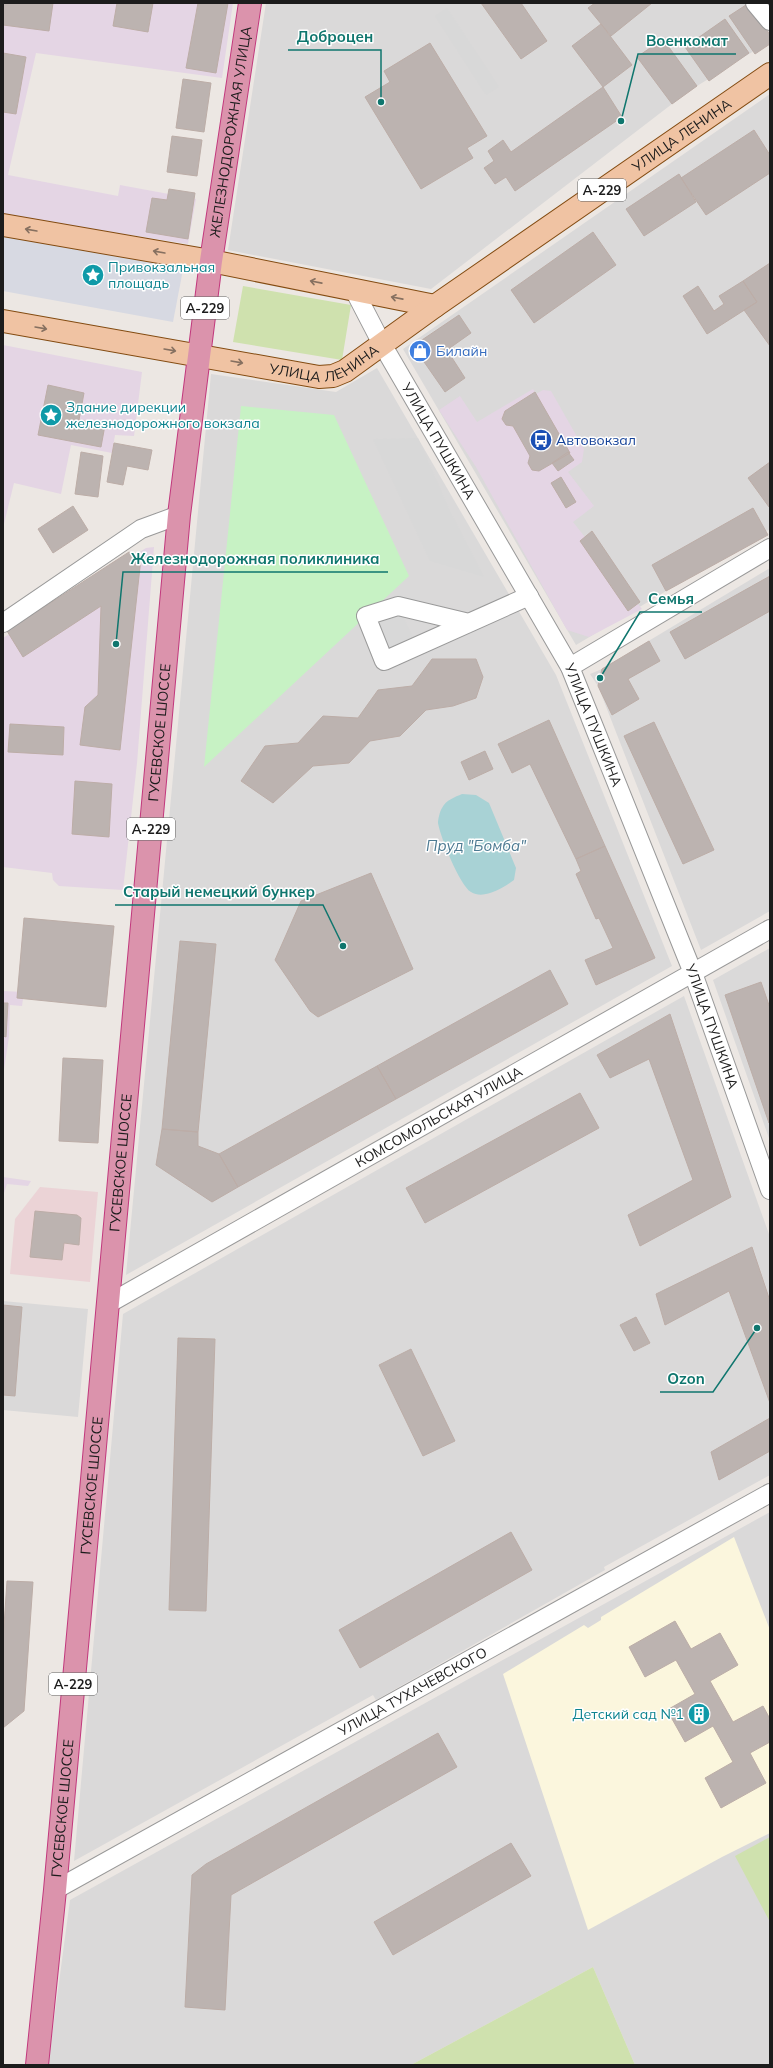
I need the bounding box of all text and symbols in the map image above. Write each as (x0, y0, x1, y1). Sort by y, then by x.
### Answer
callout: Доброцен (288, 23, 381, 50)
street label: ЖЕЛЕЗНОДОРОЖНАЯ УЛИЦА (206, 24, 255, 239)
text: Доброцен (297, 27, 373, 46)
callout: Военкомат (638, 27, 736, 54)
text: Военкомат (646, 31, 729, 50)
street label: УЛИЦА ЛЕНИНА (628, 94, 735, 176)
road number: А-229 (578, 179, 626, 201)
one-way arrow (25, 226, 38, 234)
one-way arrow (153, 248, 166, 256)
place label: Привокзальная площадь (108, 258, 215, 292)
place icon: Привокзальная площадь (80, 262, 106, 288)
one-way arrow (309, 278, 322, 286)
one-way arrow (391, 294, 404, 302)
road number: А-229 (181, 297, 229, 319)
one-way arrow (35, 324, 48, 332)
shop icon: Билайн (407, 338, 433, 364)
street label: УЛИЦА ЛЕНИНА (267, 340, 383, 386)
place label: Билайн (436, 342, 487, 360)
one-way arrow (163, 346, 176, 354)
one-way arrow (230, 358, 243, 366)
street label: УЛИЦА ПУШКИНА (397, 379, 480, 503)
place label: Здание дирекции железнодорожного вокзала (66, 398, 260, 432)
place icon: Здание дирекции железнодорожного вокзала (38, 402, 64, 428)
bus stop icon: Автовокзал (528, 427, 554, 453)
place label: Автовокзал (556, 431, 636, 449)
callout: Железнодорожная поликлиника (123, 545, 388, 572)
text: Железнодорожная поликлиника (130, 549, 380, 568)
callout: Семья (640, 585, 702, 612)
text: Семья (648, 589, 694, 608)
street label: УЛИЦА ПУШКИНА (560, 660, 626, 790)
street label: ГУСЕВСКОЕ ШОССЕ (144, 663, 175, 802)
road number: А-229 (127, 818, 175, 840)
water label: Пруд "Бомба" (426, 836, 527, 855)
callout: Старый немецкий бункер (115, 878, 323, 905)
text: Старый немецкий бункер (123, 882, 315, 901)
street label: УЛИЦА ПУШКИНА (681, 960, 743, 1092)
street label: КОМСОМОЛЬСКАЯ УЛИЦА (352, 1062, 526, 1171)
street label: ГУСЕВСКОЕ ШОССЕ (105, 1093, 136, 1233)
callout: Ozon (660, 1365, 713, 1392)
text: Ozon (667, 1369, 705, 1388)
street label: ГУСЕВСКОЕ ШОССЕ (76, 1416, 107, 1555)
street label: УЛИЦА ТУХАЧЕВСКОГО (334, 1643, 490, 1740)
road number: А-229 (49, 1673, 97, 1695)
building icon: Детский сад №1 (686, 1701, 712, 1727)
place label: Детский сад №1 (572, 1705, 684, 1723)
street label: ГУСЕВСКОЕ ШОССЕ (47, 1738, 78, 1878)

